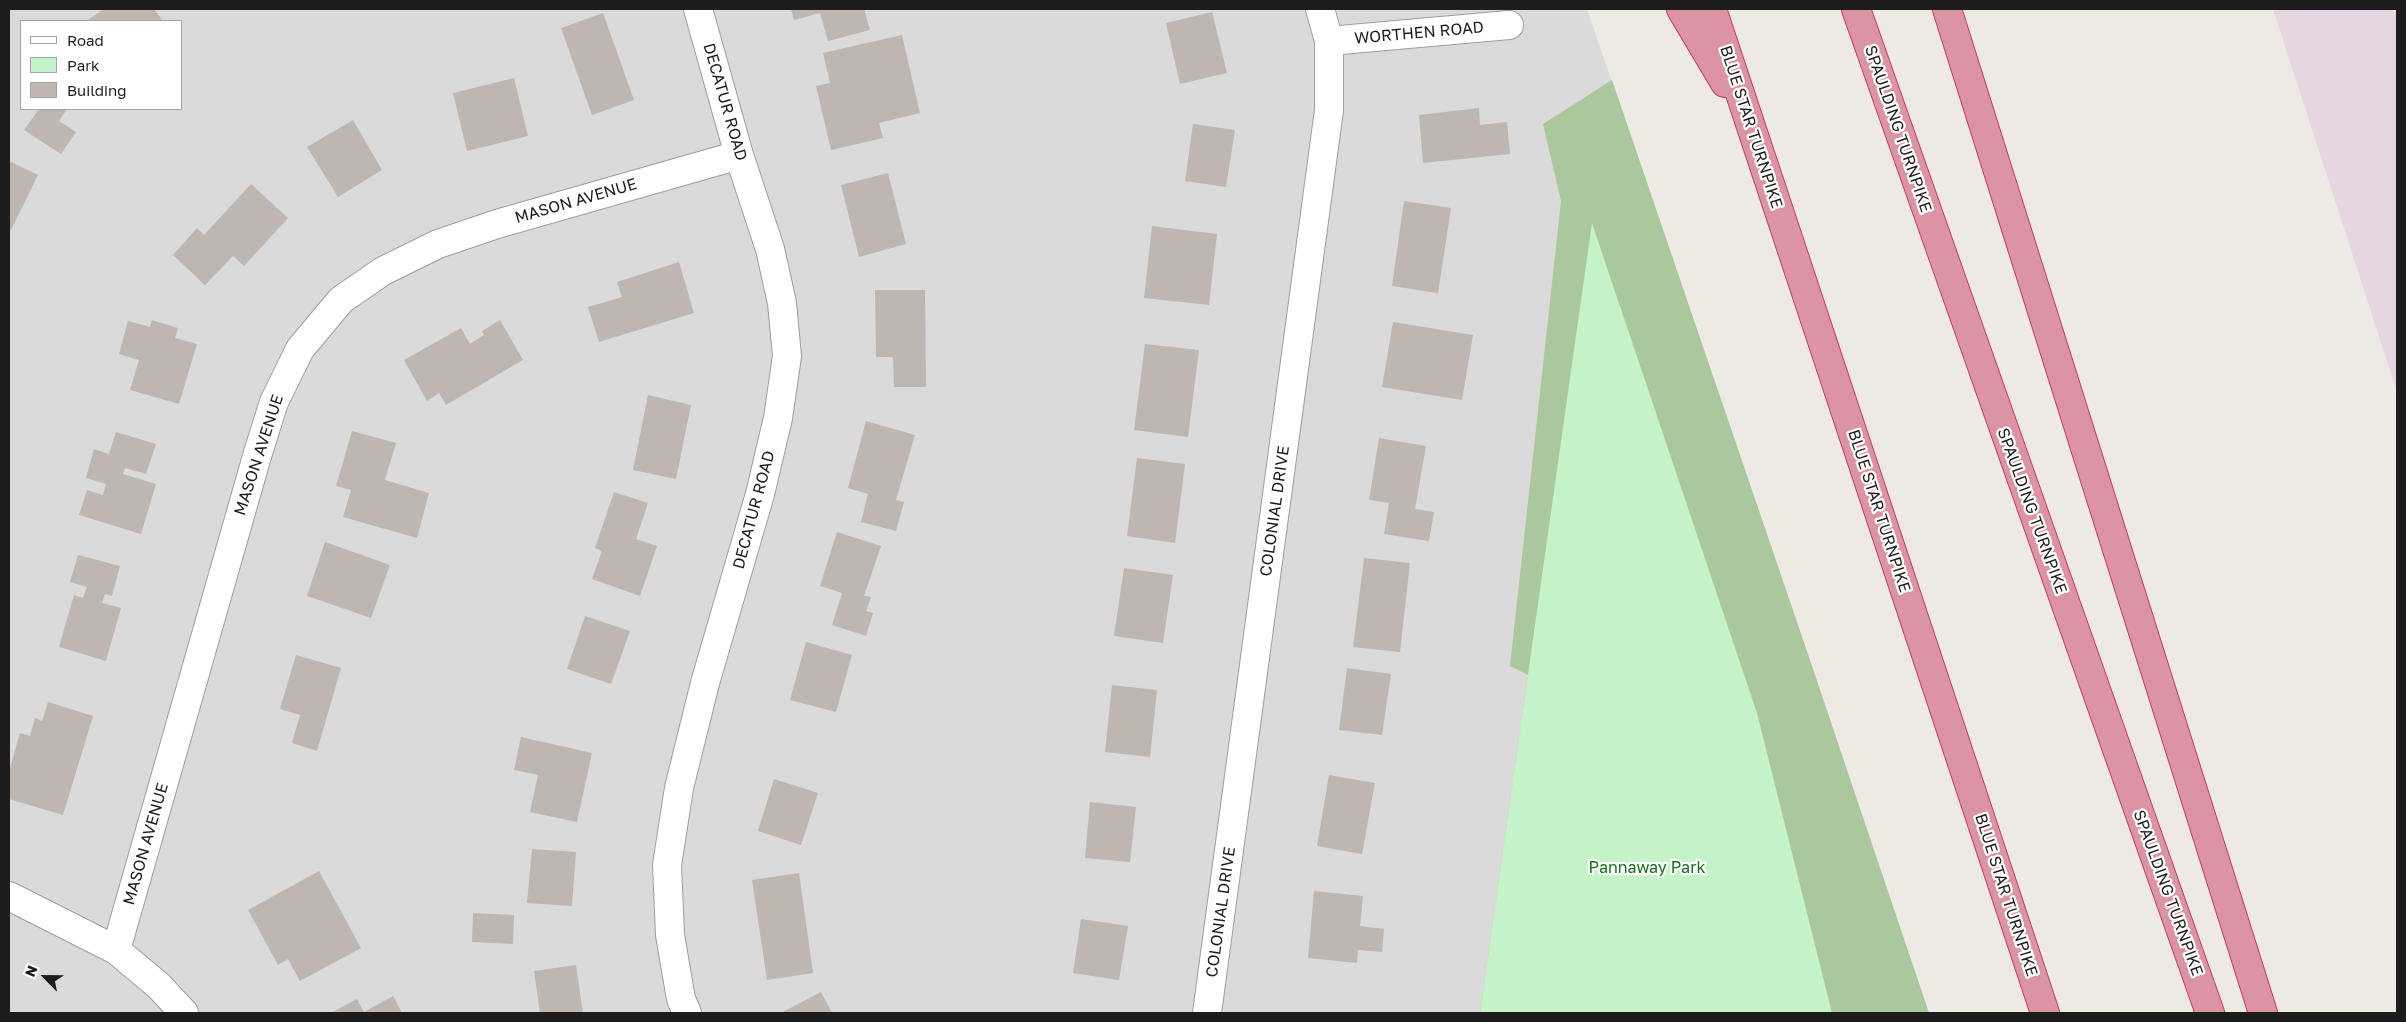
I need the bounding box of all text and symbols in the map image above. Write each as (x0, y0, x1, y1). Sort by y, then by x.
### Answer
street label: WORTHEN ROAD (1353, 18, 1485, 48)
legend (20, 20, 182, 110)
text: Road (67, 31, 104, 49)
street label: DECATUR ROAD (699, 41, 751, 163)
street label: BLUE STAR TURNPIKE (1716, 43, 1786, 211)
street label: SPAULDING TURNPIKE (1860, 43, 1936, 215)
text: Park (67, 56, 99, 74)
text: Building (67, 81, 127, 99)
street label: MASON AVENUE (513, 174, 639, 228)
street label: MASON AVENUE (230, 392, 288, 518)
street label: SPAULDING TURNPIKE (1993, 425, 2071, 597)
street label: BLUE STAR TURNPIKE (1844, 427, 1914, 595)
street label: COLONIAL DRIVE (1256, 444, 1294, 578)
street label: DECATUR ROAD (729, 449, 779, 571)
street label: MASON AVENUE (119, 781, 173, 907)
street label: SPAULDING TURNPIKE (2129, 807, 2207, 979)
street label: BLUE STAR TURNPIKE (1971, 811, 2041, 979)
street label: COLONIAL DRIVE (1202, 845, 1240, 979)
park label: Pannaway Park (1589, 858, 1705, 878)
north arrow (20, 952, 70, 1002)
text: N (21, 963, 41, 979)

